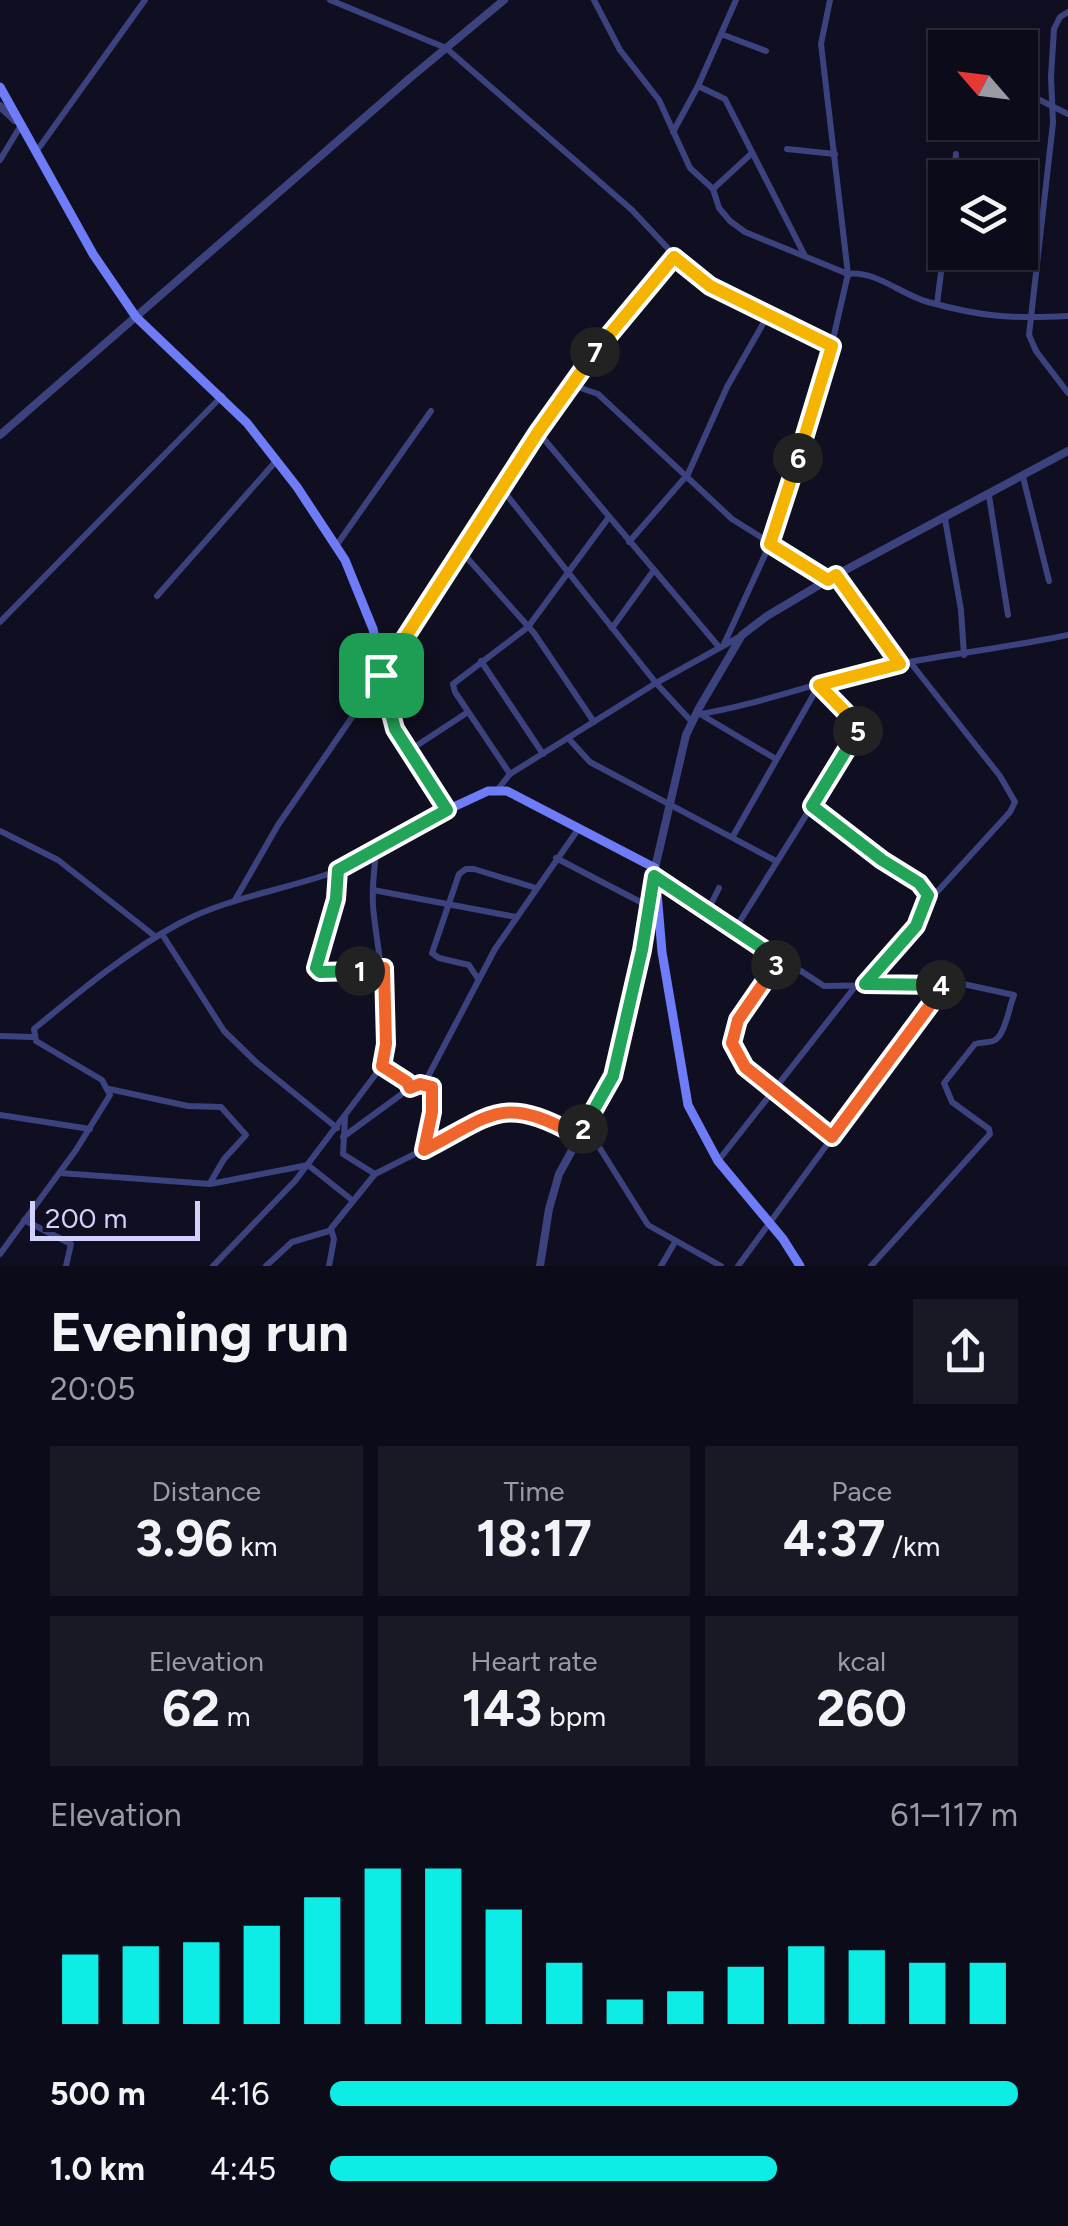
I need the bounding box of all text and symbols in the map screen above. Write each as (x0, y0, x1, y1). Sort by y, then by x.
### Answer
north arrow (928, 30, 1038, 140)
map controls (928, 30, 1038, 270)
button: layers (928, 160, 1038, 270)
pin: 7 (570, 327, 620, 377)
text: 7 (587, 335, 603, 369)
pin: 6 (773, 433, 823, 483)
text: 6 (790, 441, 806, 475)
pin (339, 633, 424, 718)
icon: arrive (354, 648, 409, 703)
pin: 5 (833, 706, 883, 756)
text: 5 (850, 714, 866, 748)
pin: 3 (751, 940, 801, 990)
pin: 1 (335, 946, 385, 996)
text: 3 (768, 948, 784, 982)
text: 1 (354, 954, 366, 988)
pin: 4 (916, 960, 966, 1010)
text: 4 (932, 968, 950, 1002)
pin: 2 (558, 1104, 608, 1154)
text: 2 (575, 1112, 591, 1146)
scale bar (30, 1196, 200, 1240)
text: 200 m (45, 1201, 127, 1235)
text: Evening run (50, 1299, 349, 1365)
button: share (913, 1299, 1018, 1404)
text: 20:05 (50, 1370, 135, 1408)
text: Distance (151, 1474, 261, 1508)
text: Time (503, 1474, 565, 1508)
text: Pace (831, 1474, 892, 1508)
text: 3.96 (135, 1508, 233, 1569)
text: 18:17 (476, 1508, 592, 1569)
text: 4:37 (783, 1508, 885, 1569)
text: km (233, 1529, 278, 1563)
text: /km (885, 1529, 940, 1563)
text: Elevation (149, 1644, 264, 1678)
text: Heart rate (470, 1644, 598, 1678)
text: kcal (837, 1644, 886, 1678)
text: 62 (162, 1678, 220, 1739)
text: 143 (462, 1678, 542, 1739)
text: 260 (816, 1678, 907, 1739)
text: m (220, 1699, 251, 1733)
text: bpm (542, 1699, 606, 1733)
text: Elevation (50, 1796, 182, 1834)
text: 61–117 m (890, 1796, 1018, 1834)
text: 500 m (50, 2075, 146, 2113)
text: 4:16 (210, 2075, 269, 2113)
text: 1.0 km (50, 2150, 145, 2188)
text: 4:45 (210, 2150, 276, 2188)

